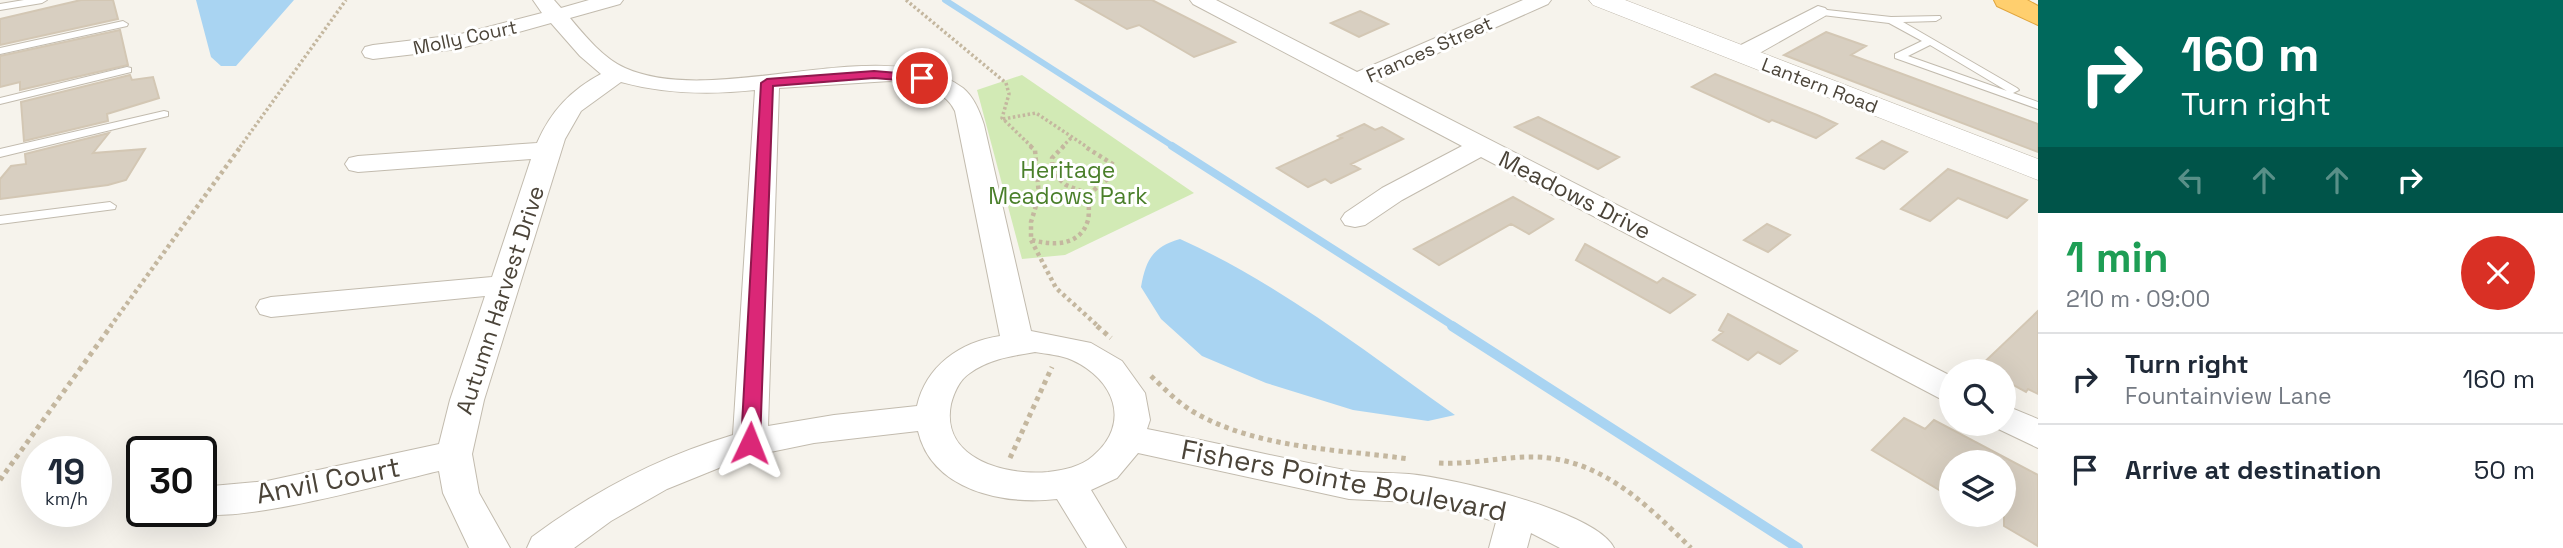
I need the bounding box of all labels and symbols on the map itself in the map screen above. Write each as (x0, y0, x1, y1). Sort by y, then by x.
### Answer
street label: Frances Street (1362, 11, 1496, 88)
street label: Molly Court (411, 14, 519, 61)
pin (892, 48, 952, 108)
street label: Lantern Road (1758, 52, 1882, 119)
street label: Meadows Drive (1494, 144, 1656, 246)
park label: Heritage Meadows Park (988, 155, 1148, 211)
street label: Autumn Harvest Drive (449, 182, 551, 418)
position arrow (713, 406, 787, 480)
street label: Fishers Pointe Boulevard (1178, 431, 1510, 529)
speed limit sign: 30 (126, 436, 217, 527)
street label: Anvil Court (253, 448, 403, 512)

